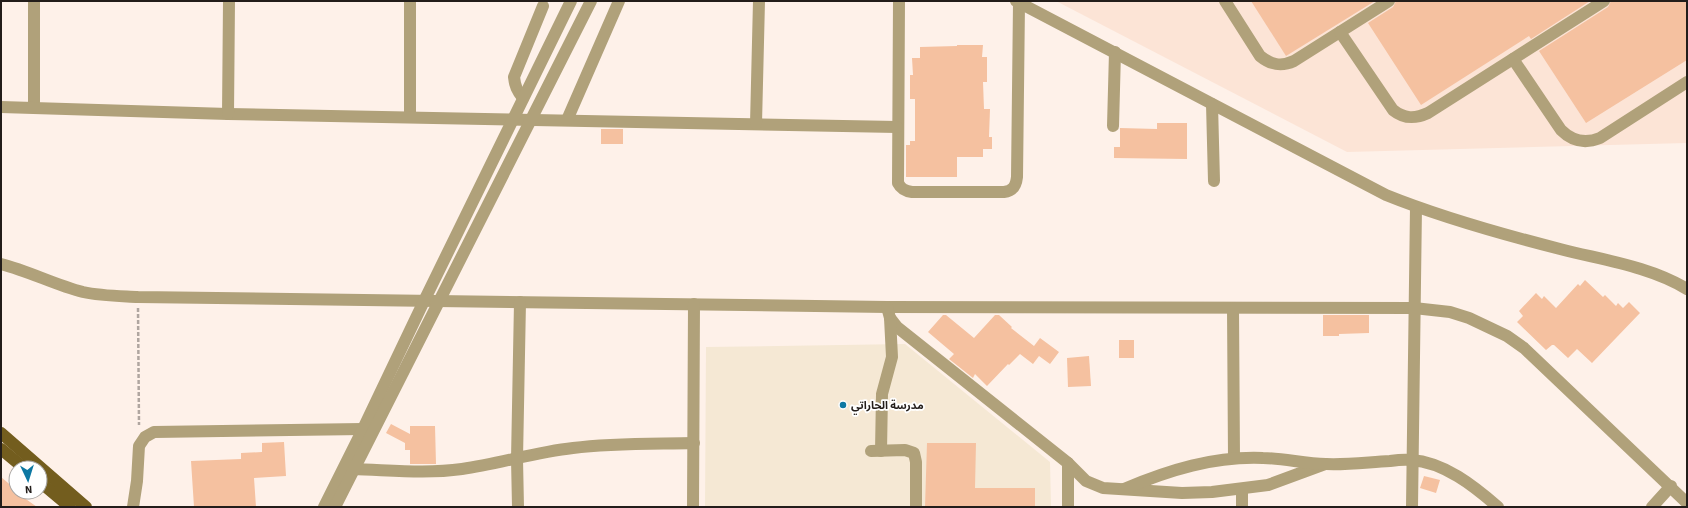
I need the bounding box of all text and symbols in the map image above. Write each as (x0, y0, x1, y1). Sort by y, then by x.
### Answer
place label: مدرسة الحاراتي (851, 398, 924, 415)
marker: مدرسة الحاراتي (838, 400, 848, 410)
north arrow (8, 460, 48, 500)
text: N (24, 482, 33, 497)

